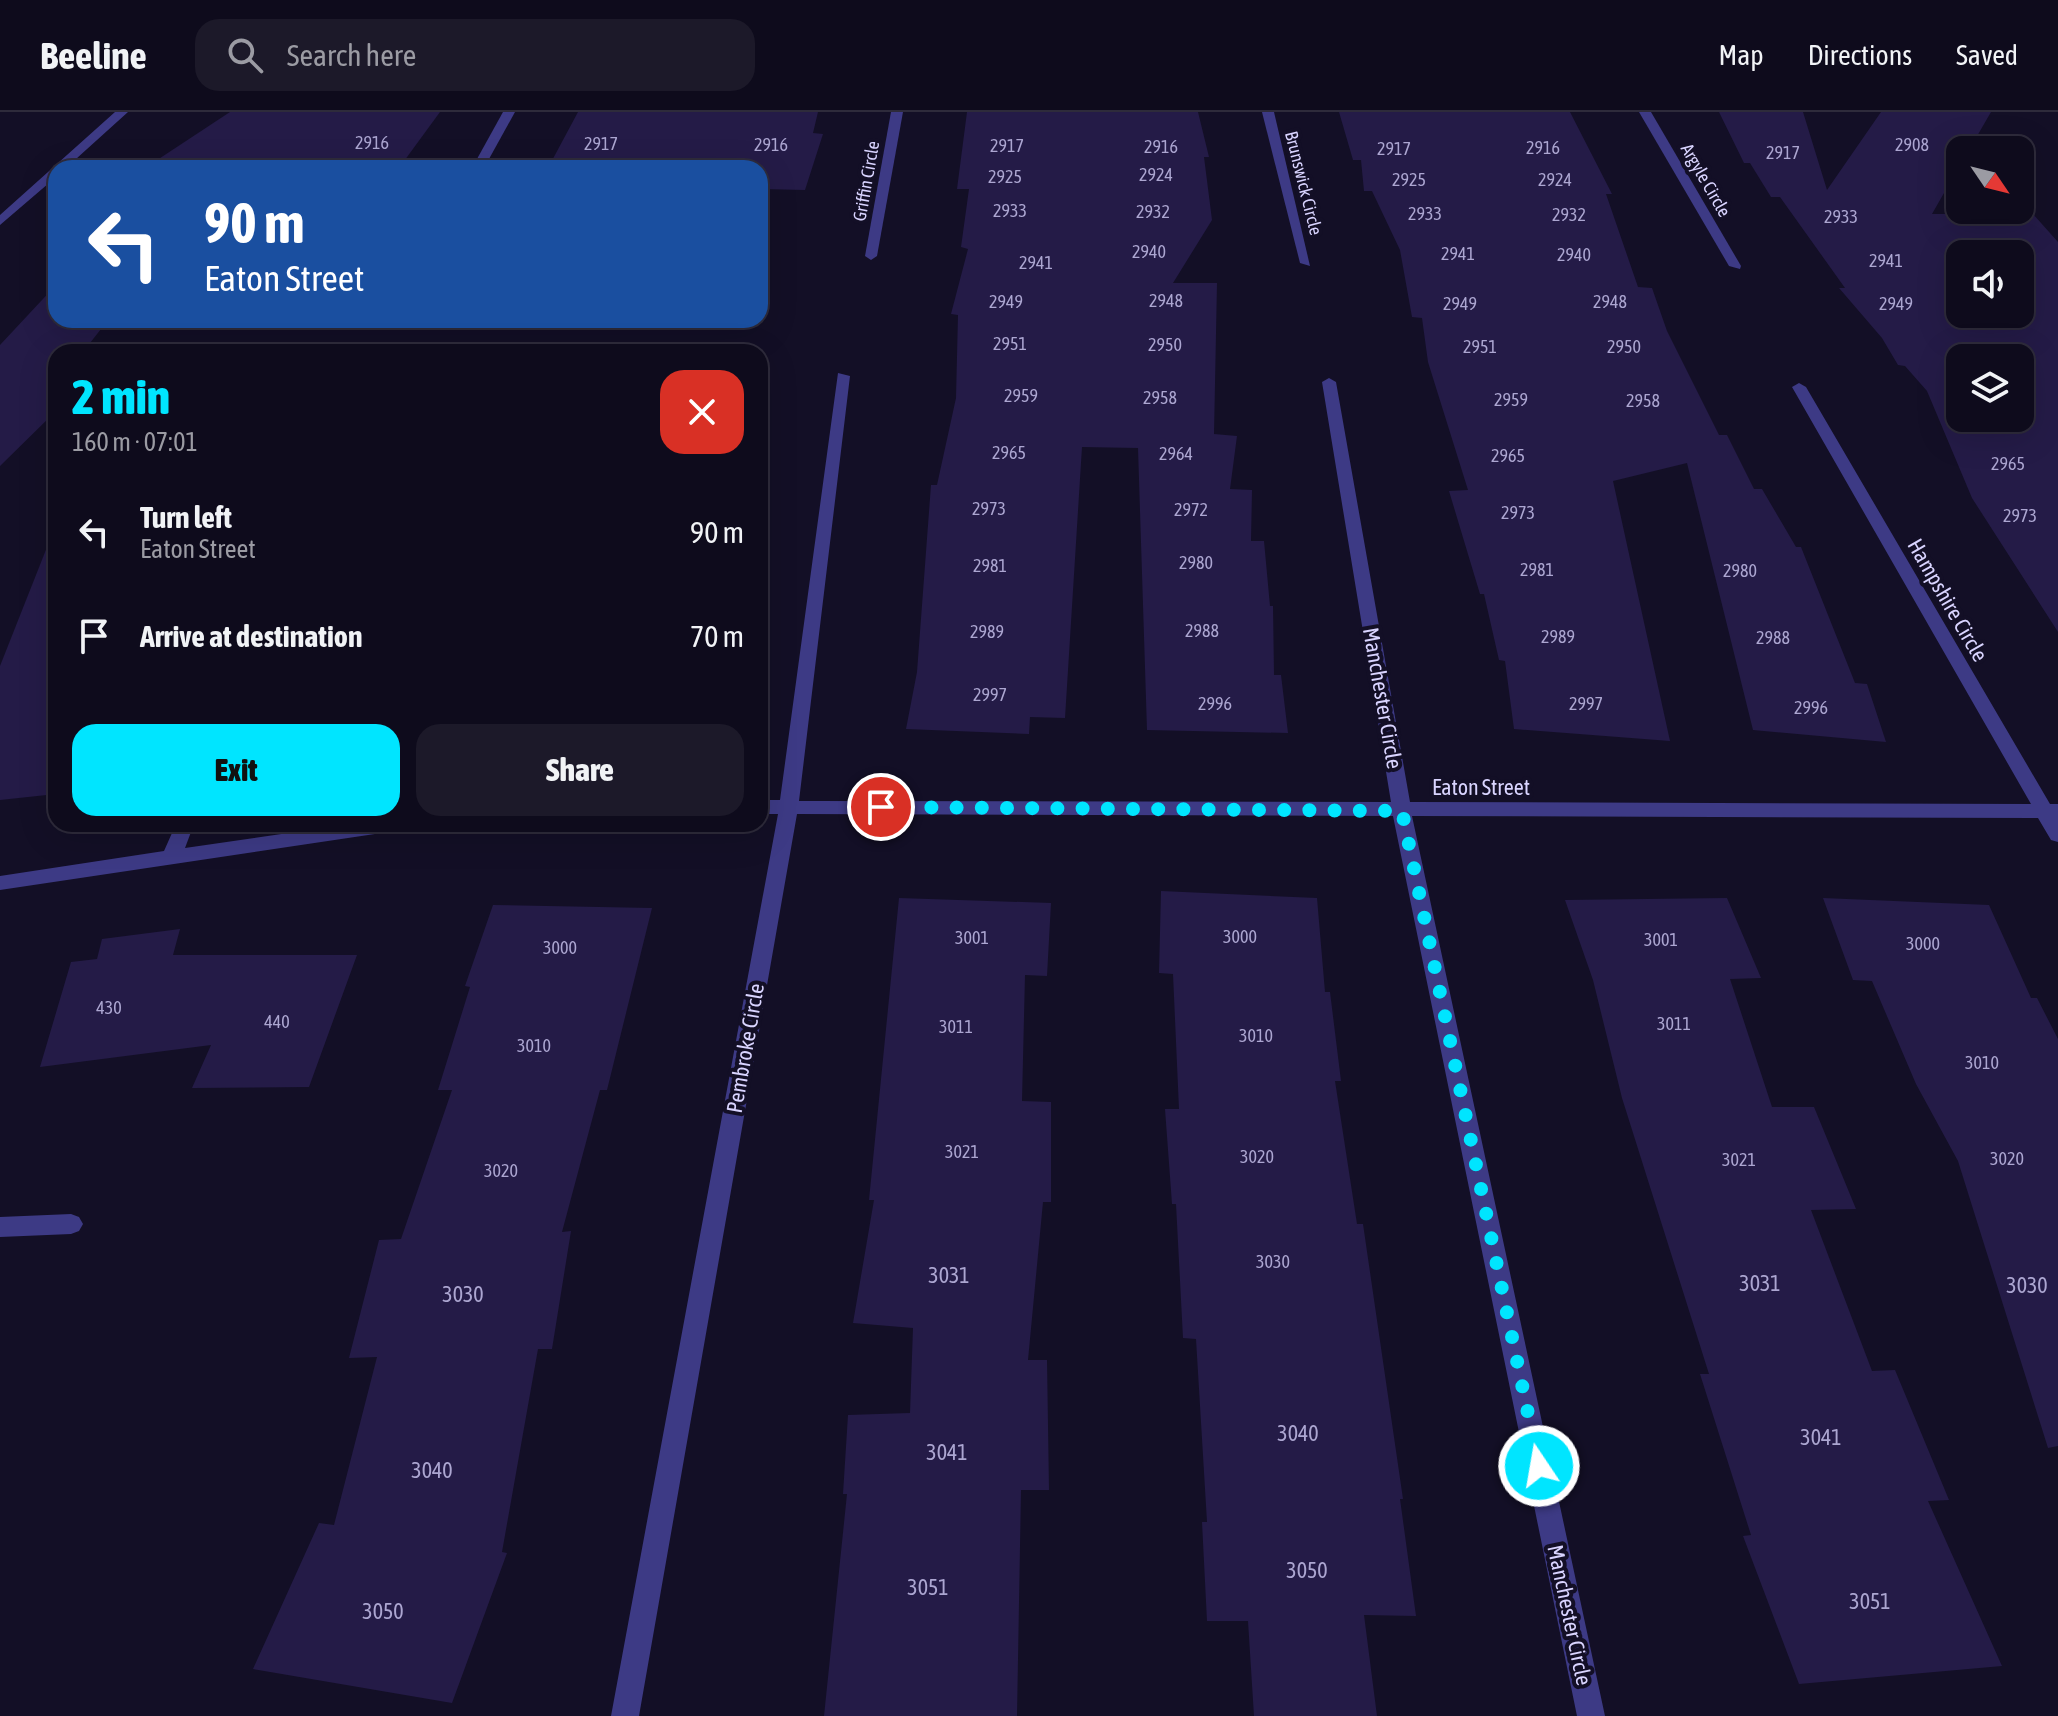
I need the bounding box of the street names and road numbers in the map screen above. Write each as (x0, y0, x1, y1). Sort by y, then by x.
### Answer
street label: Brunswick Circle (1281, 129, 1327, 237)
street label: Griffin Circle (849, 139, 883, 223)
street label: Argyle Circle (1677, 140, 1735, 220)
street label: Hampshire Circle (1902, 534, 1994, 666)
street label: Manchester Circle (1358, 625, 1408, 771)
street label: Eaton Street (1432, 774, 1530, 800)
street label: Pembroke Circle (721, 981, 769, 1115)
street label: Manchester Circle (1542, 1542, 1598, 1688)

